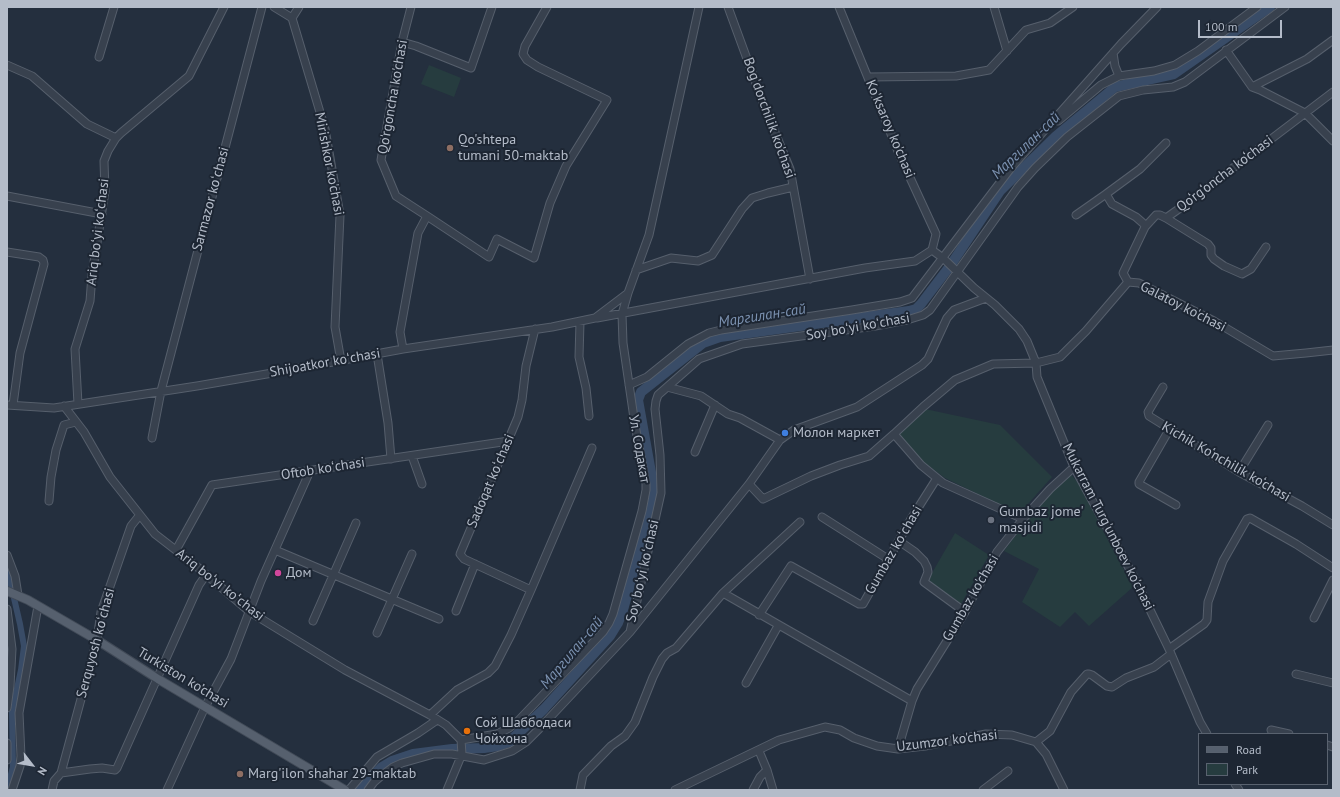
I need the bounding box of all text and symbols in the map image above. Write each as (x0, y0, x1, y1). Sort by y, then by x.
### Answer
scale bar (1200, 12, 1284, 38)
text: 100 m (1205, 19, 1238, 34)
street label: Qo'rgoncha ko'chasi (375, 38, 411, 156)
street label: Bog'dorchilik ko'chasi (739, 55, 799, 181)
street label: Ko'ksaroy ko'chasi (862, 77, 918, 181)
water label: Маргилан-сай (988, 109, 1064, 183)
street label: Mirishkor ko'chasi (311, 111, 347, 217)
place label: Qo'shtepa tumani 50-maktab (458, 132, 568, 164)
street label: Qo‘rg‘oncha ko‘chasi (1173, 132, 1277, 216)
marker: Qo'shtepa tumani 50-maktab (445, 143, 455, 153)
street label: Sarmazor koʻchasi (189, 145, 233, 253)
street label: Ariq boʻyi koʻchasi (83, 177, 113, 287)
street label: Galatoy ko'chasi (1137, 278, 1229, 336)
water label: Маргилан-сай (717, 300, 807, 332)
street label: Soy boʻyi koʻchasi (805, 310, 911, 344)
street label: Shijoatkor koʻchasi (268, 345, 382, 381)
street label: Ул. Содакат (625, 414, 653, 484)
street label: Kichik Ko‘nchilik ko‘chasi (1159, 418, 1293, 506)
place label: Молон маркет (793, 425, 880, 441)
marker: Молон маркет (780, 428, 790, 438)
street label: Sadoqat koʻchasi (464, 432, 518, 530)
street label: Mukarram Turg'unboev ko'chasi (1058, 441, 1158, 613)
street label: Oftob koʻchasi (280, 454, 366, 484)
street label: Gumbaz koʻchasi (862, 503, 926, 597)
place label: Gumbaz jome' masjidi (999, 504, 1084, 536)
marker: Gumbaz jome' masjidi (986, 515, 996, 525)
street label: Soy boʻyi koʻchasi (623, 518, 663, 624)
street label: Ariq boʻyi koʻchasi (172, 545, 268, 625)
street label: Gumbaz ko'chasi (939, 552, 1003, 644)
place label: Дом (286, 565, 312, 581)
marker: Дом (273, 568, 283, 578)
street label: Serquyosh koʻchasi (73, 586, 119, 700)
water label: Маргилан-сай (537, 613, 607, 693)
street label: Turkiston ko’chasi (134, 644, 232, 712)
place label: Сой Шаббодаси Чойхона (475, 715, 572, 748)
marker: Сой Шаббодаси Чойхона (462, 726, 472, 736)
street label: Uzumzor ko'chasi (895, 726, 999, 756)
legend (1198, 733, 1328, 785)
text: Road (1236, 742, 1261, 757)
north arrow (12, 745, 52, 785)
text: Park (1236, 762, 1258, 777)
text: N (34, 764, 50, 778)
place label: Marg'ilon shahar 29-maktab (248, 766, 416, 782)
marker: Marg'ilon shahar 29-maktab (235, 769, 245, 779)

